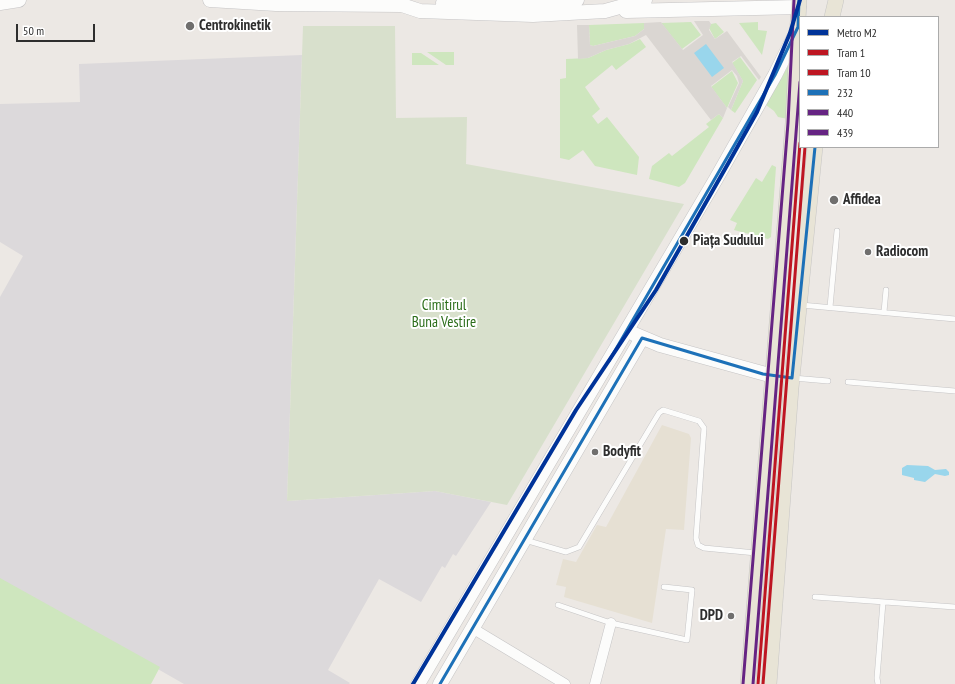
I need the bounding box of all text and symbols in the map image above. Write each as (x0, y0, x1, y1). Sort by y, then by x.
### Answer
scale bar (18, 16, 97, 42)
legend (799, 16, 939, 148)
place label: Centrokinetik (199, 17, 271, 35)
marker: Centrokinetik (184, 20, 196, 32)
text: 50 m (23, 23, 44, 38)
text: Metro M2 (837, 25, 877, 40)
text: Tram 1 (837, 45, 865, 60)
text: Tram 10 (837, 65, 871, 80)
text: 232 (837, 85, 853, 100)
text: 440 (837, 105, 853, 120)
text: 439 (837, 125, 853, 140)
place label: Affidea (843, 191, 881, 209)
marker: Affidea (828, 194, 840, 206)
place label: Piața Sudului (693, 232, 764, 250)
marker: Piața Sudului (678, 235, 690, 247)
place label: Radiocom (876, 243, 928, 261)
marker: Radiocom (863, 247, 873, 257)
park label: Cimitirul Buna Vestire (412, 297, 476, 332)
place label: Bodyfit (603, 443, 641, 461)
marker: Bodyfit (590, 447, 600, 457)
place label: DPD (700, 607, 723, 625)
marker: DPD (726, 611, 736, 621)

